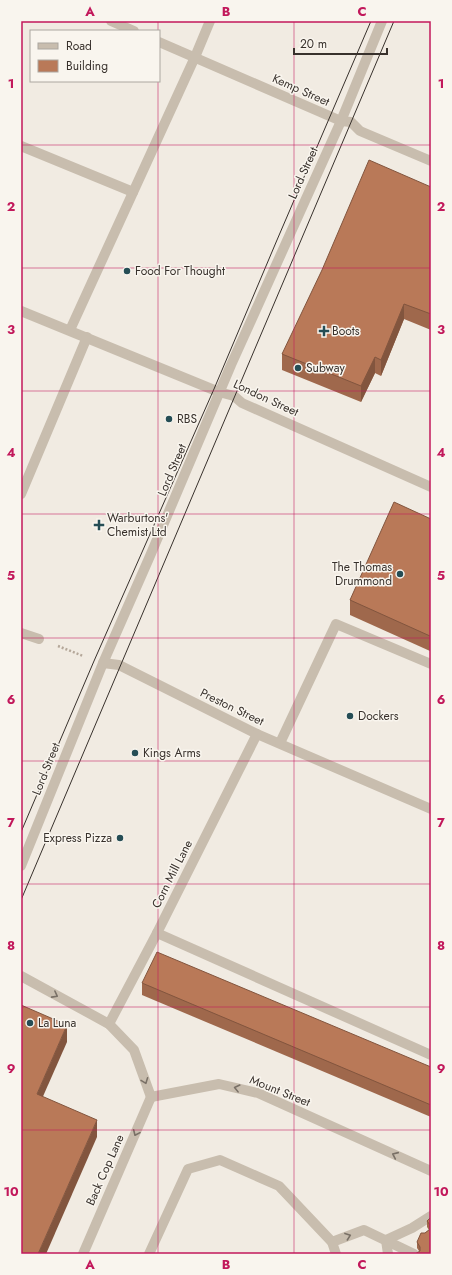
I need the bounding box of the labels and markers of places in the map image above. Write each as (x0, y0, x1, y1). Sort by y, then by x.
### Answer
place label: Food For Thought (135, 262, 225, 280)
marker: Food For Thought (122, 266, 132, 276)
place label: Boots (332, 322, 360, 340)
marker: Boots (319, 326, 329, 336)
place label: Subway (306, 359, 345, 377)
marker: Subway (293, 363, 303, 373)
place label: RBS (177, 410, 197, 428)
marker: RBS (164, 414, 174, 424)
place label: Warburtons' Chemist Ltd (107, 509, 168, 541)
marker: Warburtons' Chemist Ltd (94, 520, 104, 530)
place label: The Thomas Drummond (332, 558, 392, 590)
marker: The Thomas Drummond (395, 569, 405, 579)
place label: Dockers (358, 707, 399, 725)
marker: Dockers (345, 711, 355, 721)
place label: Kings Arms (143, 744, 201, 762)
marker: Kings Arms (130, 748, 140, 758)
place label: Express Pizza (43, 829, 112, 847)
marker: Express Pizza (115, 833, 125, 843)
place label: La Luna (38, 1014, 77, 1032)
marker: La Luna (25, 1018, 35, 1028)

